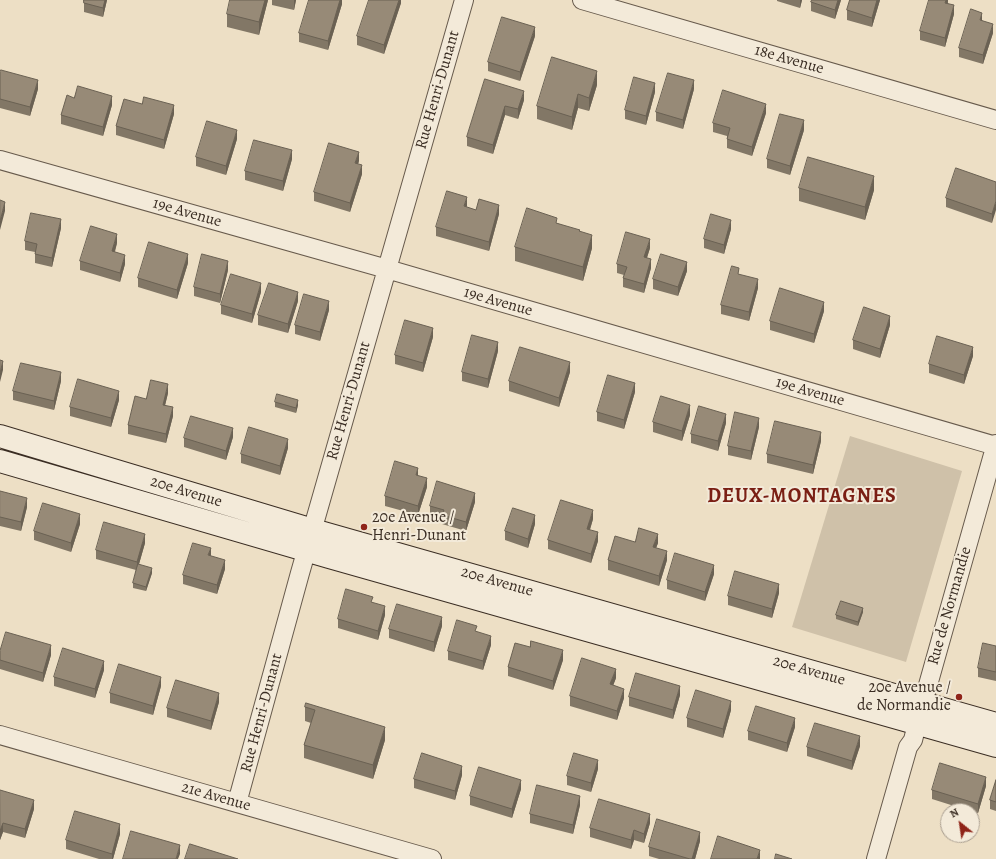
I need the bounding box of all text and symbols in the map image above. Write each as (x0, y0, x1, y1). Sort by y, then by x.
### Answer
street label: Rue Henri-Dunant (412, 29, 464, 151)
street label: 18e Avenue (752, 41, 826, 79)
street label: 19e Avenue (150, 194, 224, 232)
street label: 19e Avenue (461, 283, 535, 321)
street label: Rue Henri-Dunant (323, 340, 375, 462)
street label: 19e Avenue (773, 373, 847, 411)
street label: 20e Avenue (148, 472, 224, 512)
district label: DEUX-MONTAGNES (707, 485, 897, 509)
place label: 20e Avenue / Henri-Dunant (372, 508, 466, 546)
marker: 20e Avenue / Henri-Dunant (359, 522, 369, 532)
street label: Rue de Normandie (924, 545, 976, 667)
street label: 20e Avenue (459, 563, 535, 601)
street label: Rue Henri-Dunant (237, 651, 287, 775)
street label: 20e Avenue (771, 652, 847, 690)
place label: 20e Avenue / de Normandie (857, 678, 951, 716)
marker: 20e Avenue / de Normandie (954, 692, 964, 702)
street label: 21e Avenue (179, 778, 253, 816)
north arrow (940, 803, 980, 843)
text: N (947, 805, 961, 822)

